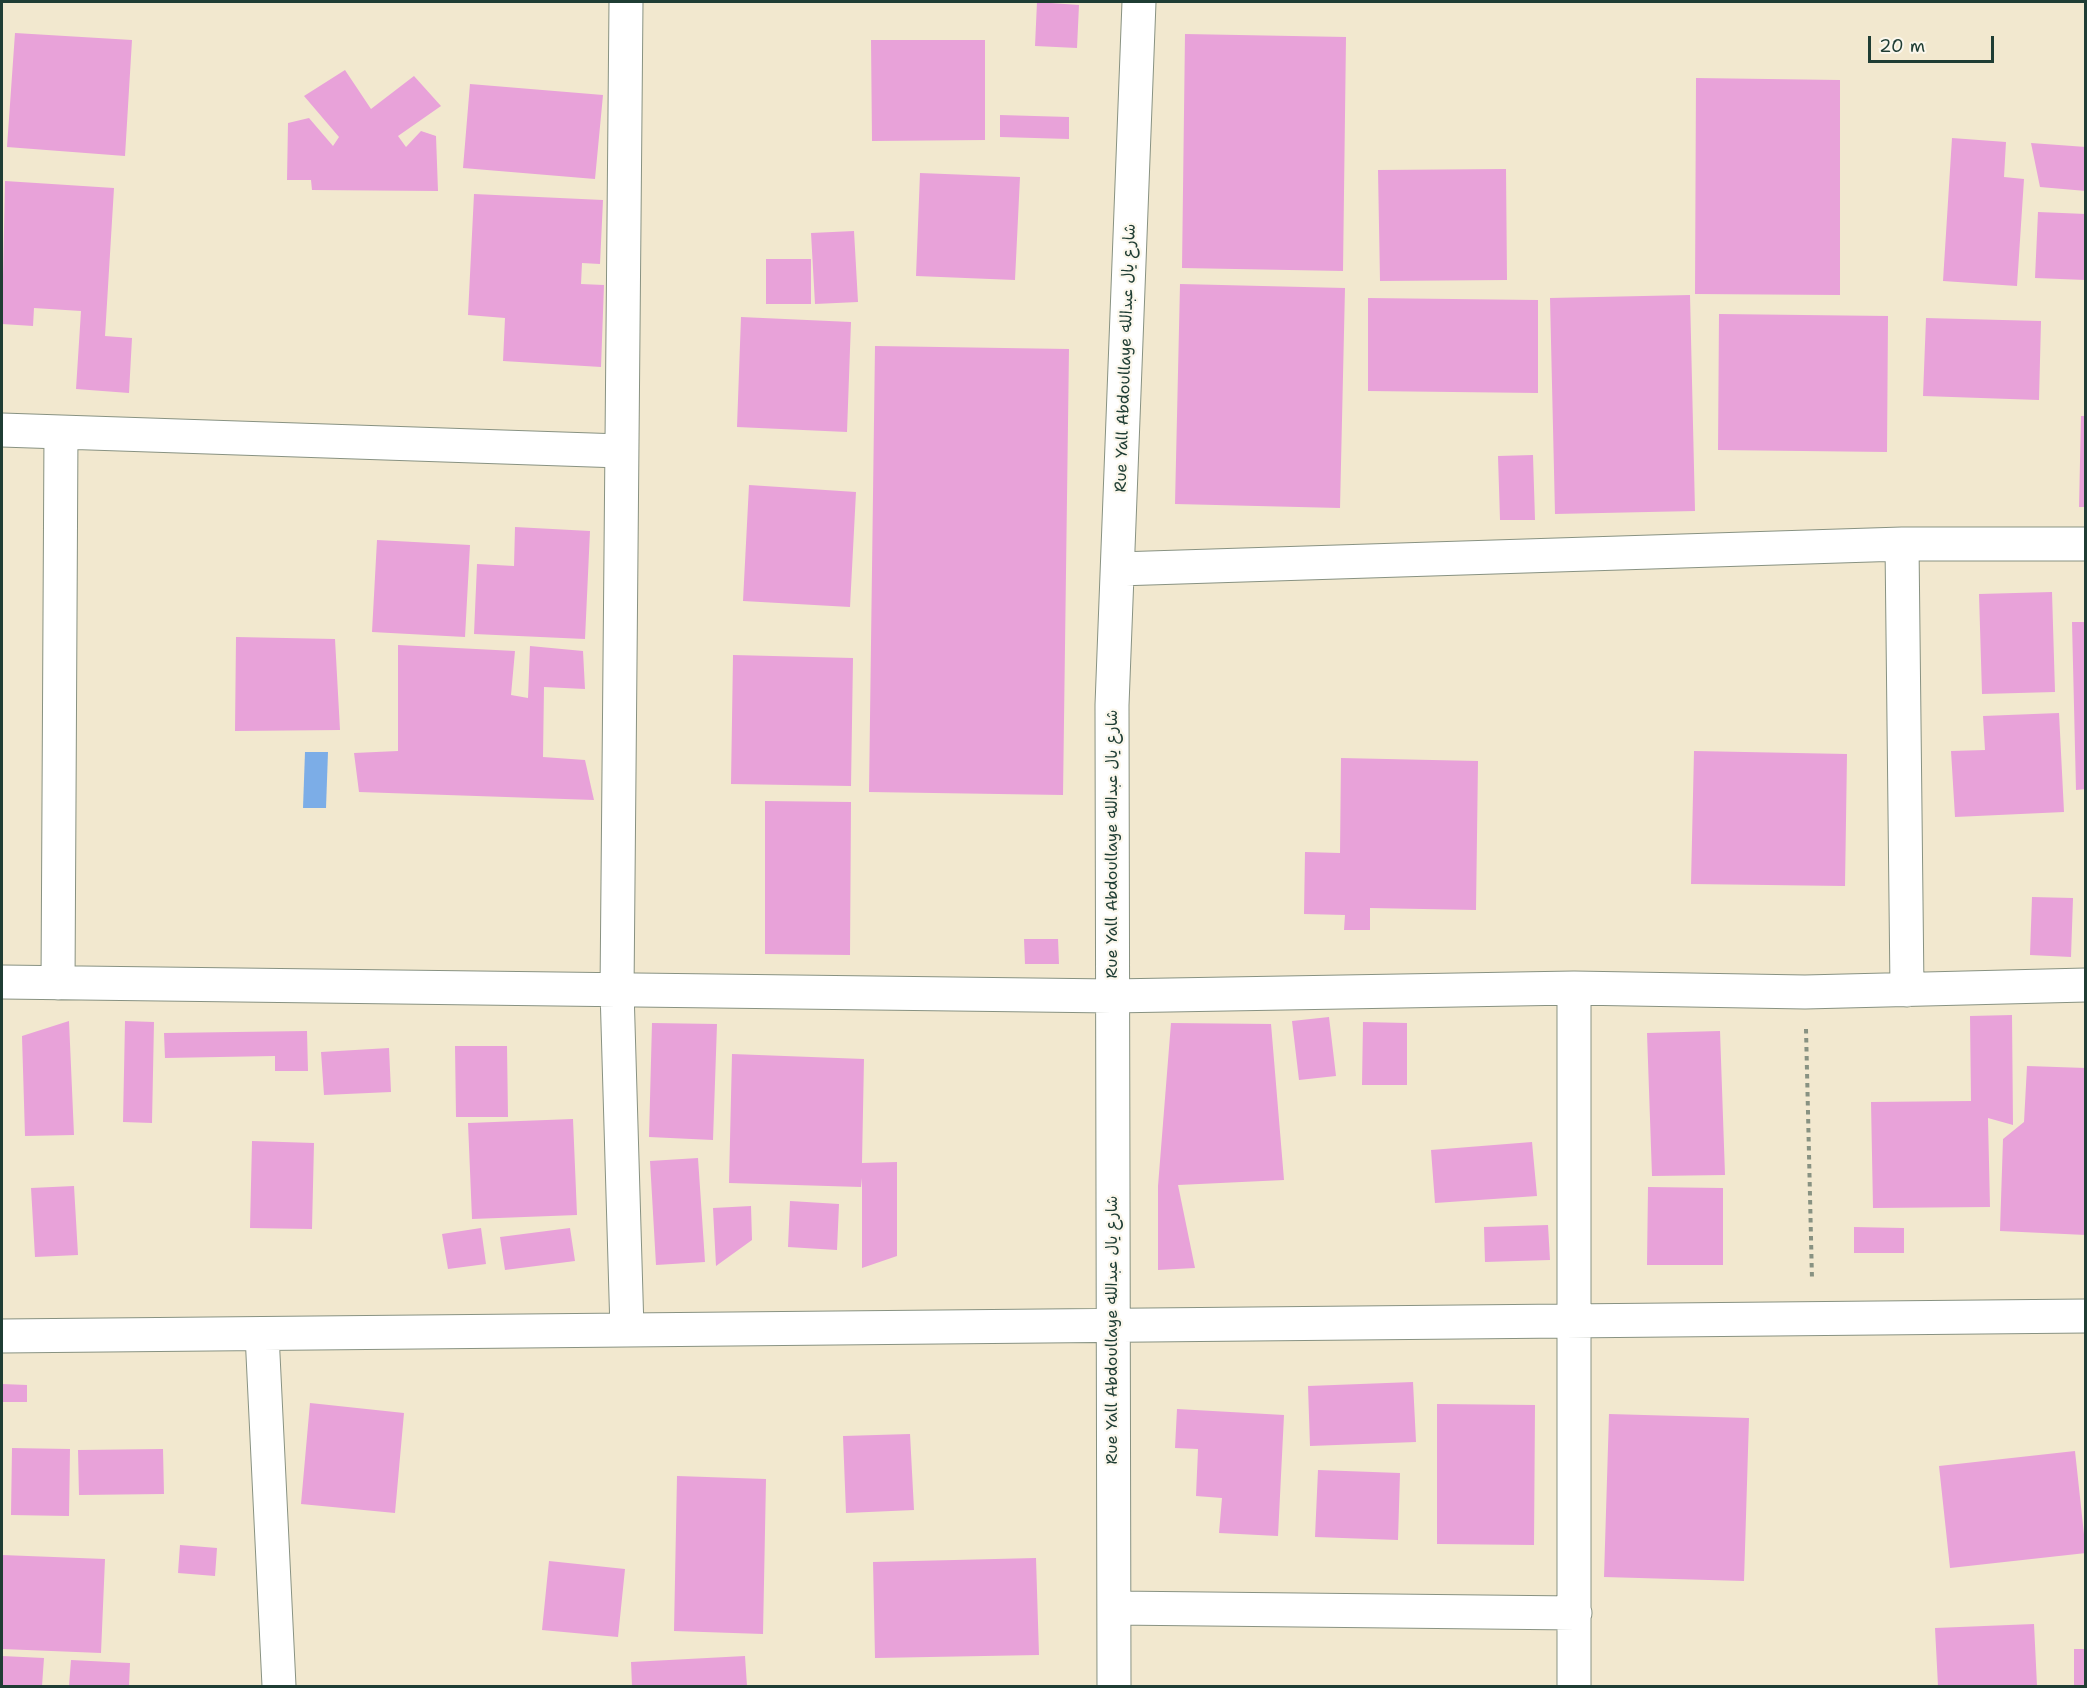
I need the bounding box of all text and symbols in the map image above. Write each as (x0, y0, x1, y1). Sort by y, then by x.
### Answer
scale bar (1871, 24, 1997, 62)
text: 20 m (1879, 34, 1925, 58)
street label: Rue Yall Abdoullaye شارع يال عبدالله (1112, 223, 1140, 493)
street label: Rue Yall Abdoullaye شارع يال عبدالله (1103, 710, 1123, 978)
street label: Rue Yall Abdoullaye شارع يال عبدالله (1103, 1196, 1123, 1464)

